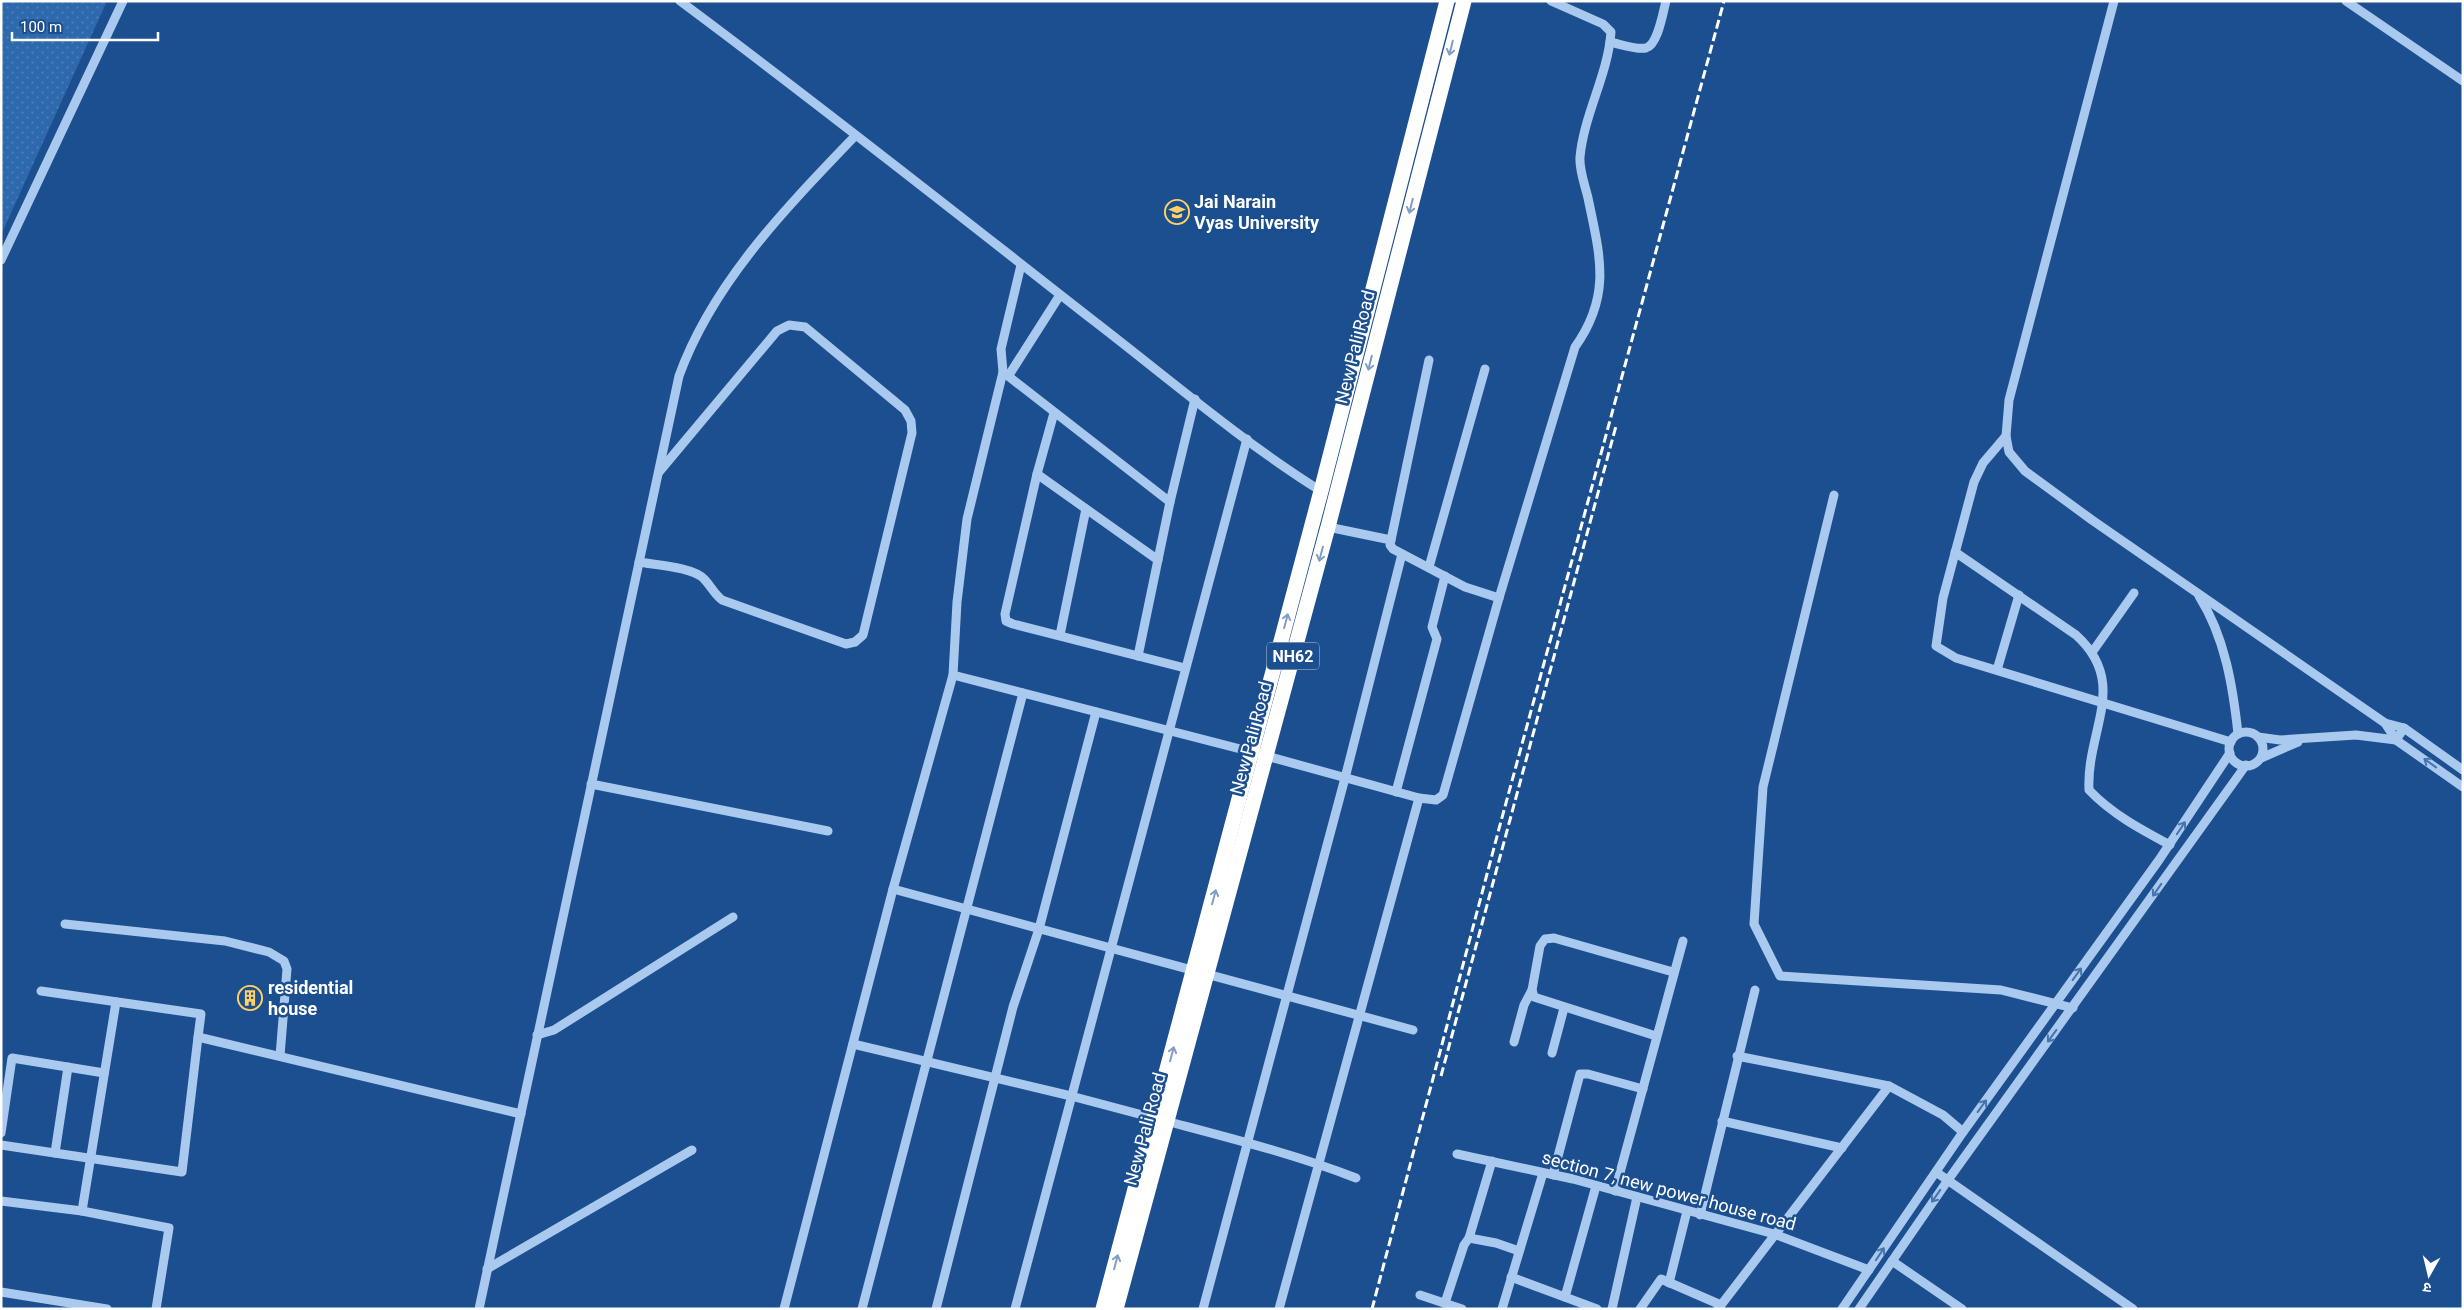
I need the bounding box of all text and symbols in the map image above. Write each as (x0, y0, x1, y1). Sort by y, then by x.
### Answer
scale bar (12, 10, 159, 42)
text: 100 m (20, 18, 62, 36)
one-way arrow (1446, 40, 1456, 56)
place label: Jai Narain Vyas University (1194, 191, 1320, 233)
one-way arrow (1406, 197, 1415, 213)
school or university icon: Jai Narain Vyas University (1164, 199, 1190, 225)
street label: New Pali Road (1330, 288, 1379, 406)
one-way arrow (1365, 355, 1375, 371)
one-way arrow (1316, 546, 1325, 562)
one-way arrow (1282, 614, 1291, 630)
road number: NH62 (1267, 642, 1319, 669)
street label: New Pali Road (1225, 679, 1276, 797)
one-way arrow (2423, 758, 2437, 769)
one-way arrow (2176, 821, 2186, 835)
one-way arrow (2152, 883, 2162, 897)
one-way arrow (1209, 889, 1219, 905)
one-way arrow (2072, 968, 2082, 982)
place label: residential house (268, 977, 353, 1019)
building icon: residential house (237, 985, 263, 1011)
one-way arrow (2047, 1029, 2057, 1043)
one-way arrow (1167, 1046, 1177, 1062)
street label: New Pali Road (1119, 1070, 1170, 1188)
one-way arrow (1977, 1099, 1987, 1113)
street label: section 7, new power house road (1540, 1146, 1799, 1235)
one-way arrow (1931, 1189, 1941, 1203)
one-way arrow (1875, 1248, 1885, 1262)
north arrow (2404, 1250, 2454, 1300)
one-way arrow (1112, 1254, 1121, 1270)
text: उ (2421, 1279, 2432, 1296)

